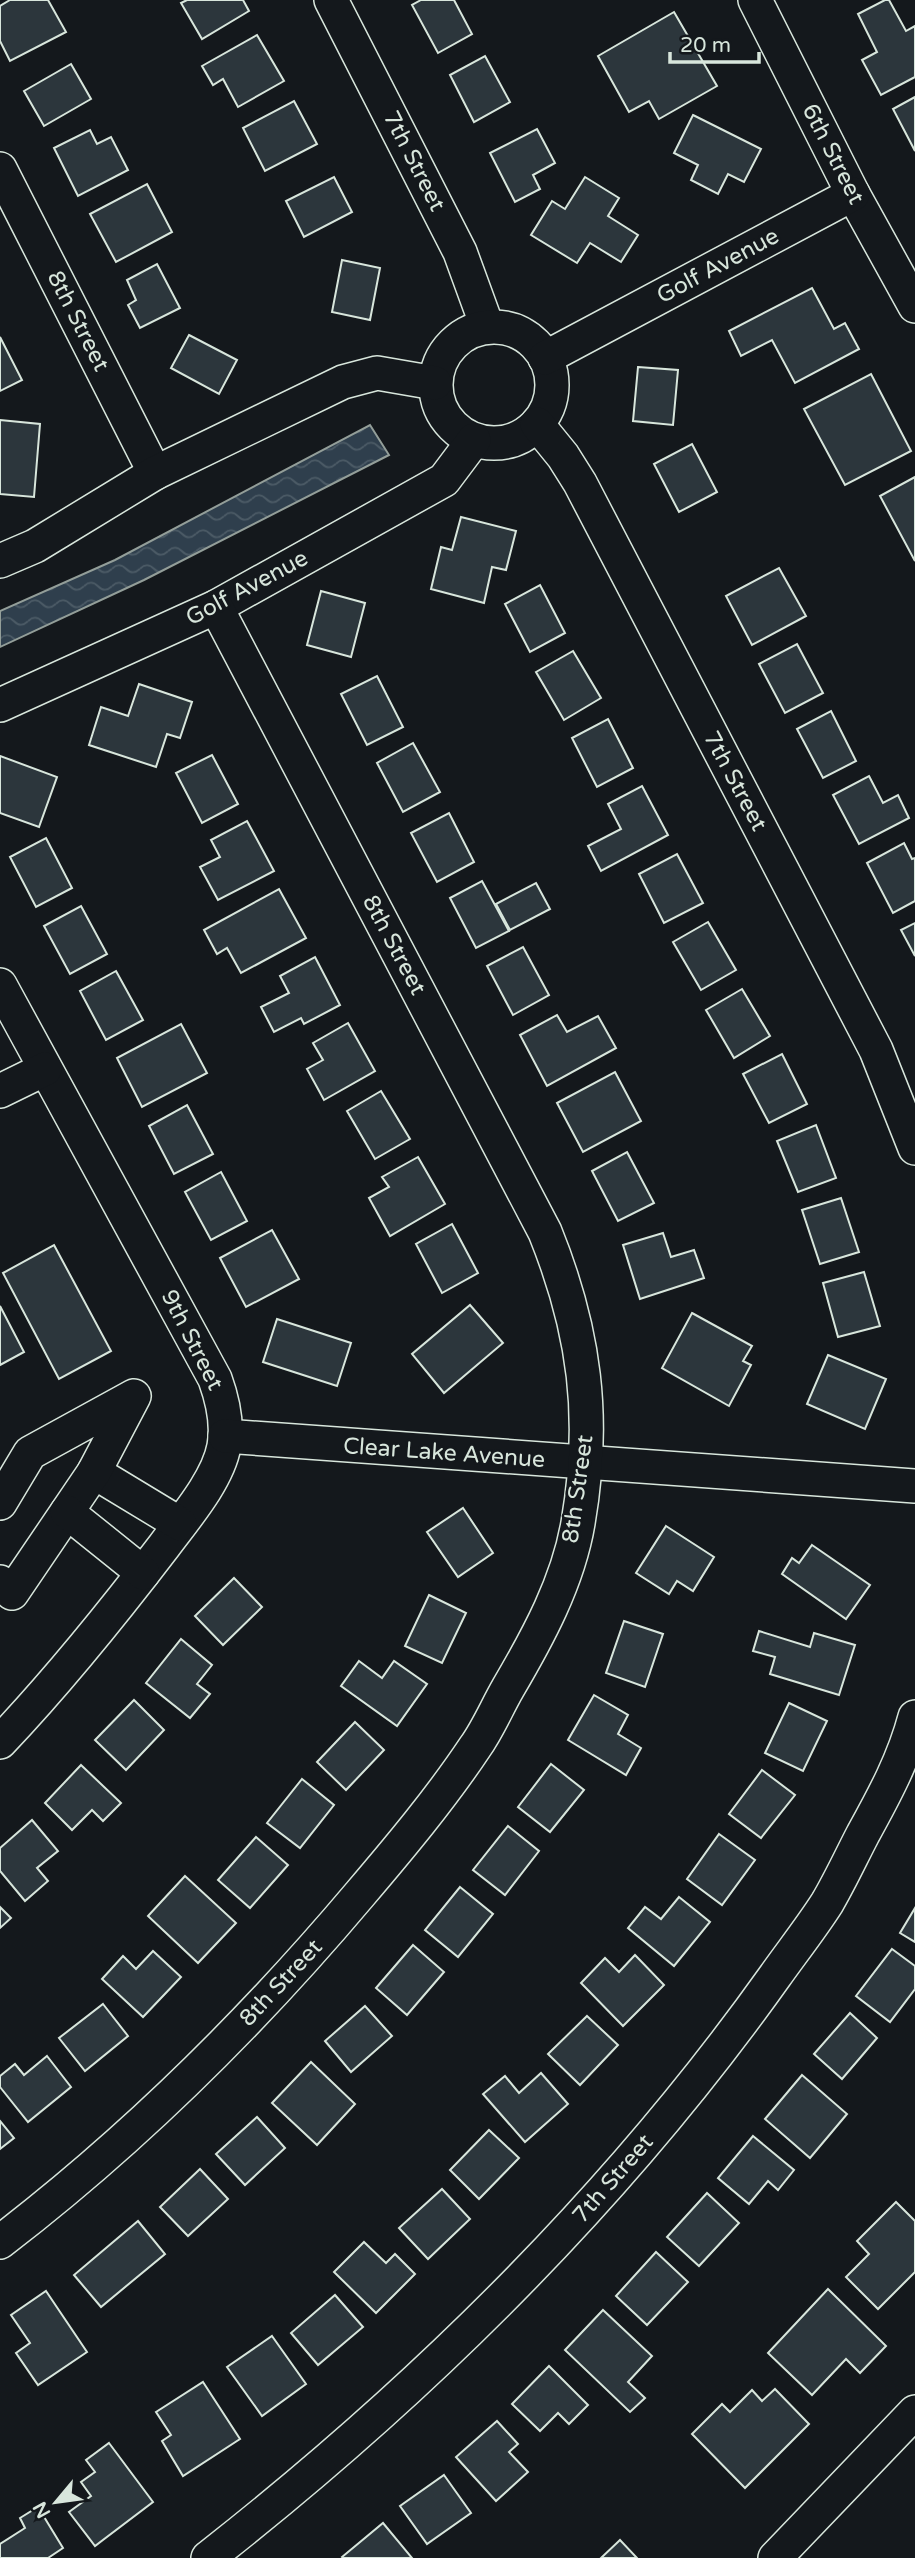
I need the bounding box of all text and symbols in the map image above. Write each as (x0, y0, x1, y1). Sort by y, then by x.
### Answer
scale bar (670, 21, 759, 65)
text: 20 m (680, 33, 731, 58)
street label: 6th Street (796, 99, 870, 209)
street label: 7th Street (377, 106, 451, 216)
street label: Golf Avenue (652, 222, 784, 310)
street label: 8th Street (41, 266, 115, 376)
street label: Golf Avenue (181, 544, 313, 632)
street label: 7th Street (697, 726, 773, 836)
street label: 8th Street (356, 890, 432, 1000)
street label: 9th Street (155, 1285, 229, 1395)
street label: Clear Lake Avenue (342, 1432, 546, 1474)
street label: 8th Street (557, 1433, 599, 1545)
street label: 8th Street (234, 1933, 329, 2032)
street label: 7th Street (567, 2129, 659, 2229)
north arrow (21, 2467, 91, 2537)
text: N (29, 2498, 55, 2522)

